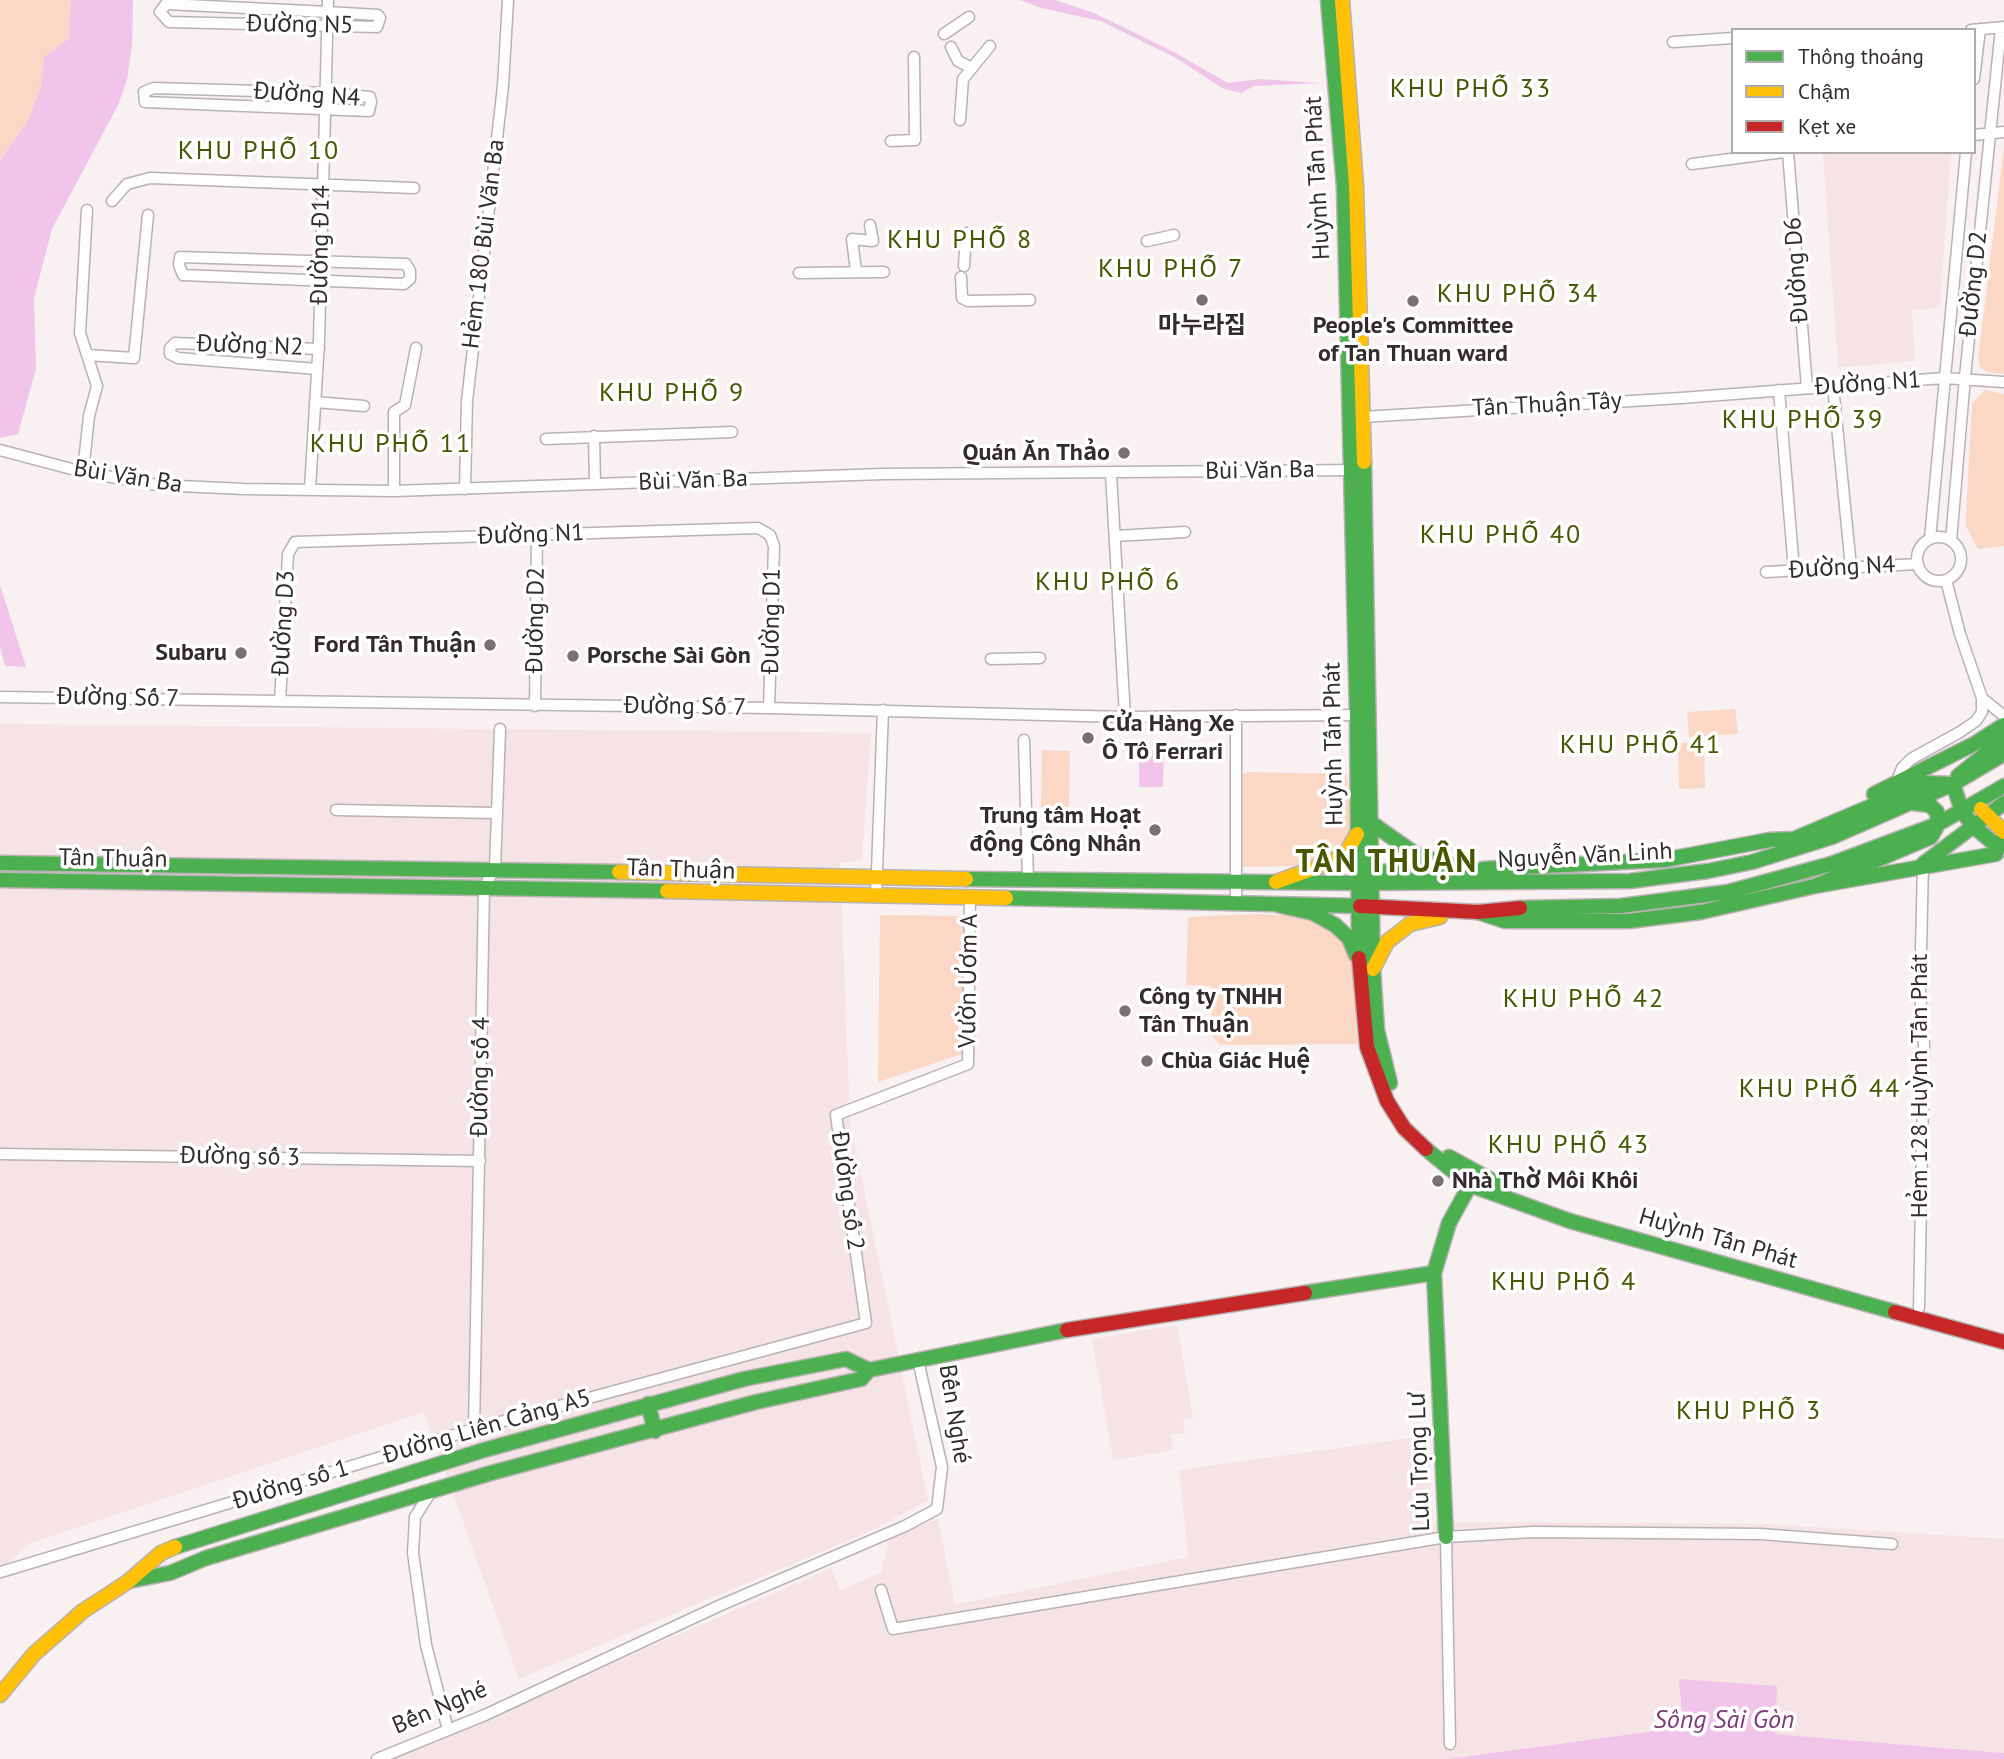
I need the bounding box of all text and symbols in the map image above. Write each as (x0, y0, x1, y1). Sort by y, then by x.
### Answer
street label: Đường N5 (246, 10, 354, 40)
legend (1731, 28, 1976, 154)
text: Thông thoáng (1798, 43, 1924, 70)
district label: KHU PHỐ 33 (1391, 74, 1551, 106)
street label: Đường N4 (253, 77, 361, 113)
text: Chậm (1798, 78, 1850, 105)
street label: Huỳnh Tấn Phát (1299, 95, 1337, 261)
text: Kẹt xe (1798, 113, 1856, 140)
district label: KHU PHỐ 10 (179, 136, 339, 168)
street label: Hẻm 180 Bùi Văn Ba (457, 138, 511, 350)
street label: Đường Đ14 (306, 185, 336, 305)
street label: Đường D6 (1779, 216, 1815, 324)
district label: KHU PHỐ 8 (888, 225, 1032, 257)
street label: Đường D2 (1954, 230, 1994, 338)
district label: KHU PHỐ 7 (1099, 254, 1243, 286)
district label: KHU PHỐ 34 (1438, 279, 1598, 311)
marker: 마누라집 (1194, 292, 1210, 308)
marker: People's Committee of Tan Thuan ward (1405, 293, 1421, 309)
place label: 마누라집 (1158, 312, 1246, 340)
place label: People's Committee of Tan Thuan ward (1313, 312, 1513, 368)
street label: Đường N2 (196, 330, 304, 362)
street label: Đường N1 (1814, 366, 1922, 402)
district label: KHU PHỐ 9 (600, 378, 744, 410)
street label: Tân Thuận Tây (1471, 387, 1623, 423)
district label: KHU PHỐ 39 (1723, 405, 1883, 437)
district label: KHU PHỐ 11 (311, 429, 471, 461)
place label: Quán Ăn Thảo (962, 439, 1110, 467)
marker: Quán Ăn Thảo (1116, 445, 1132, 461)
street label: Bùi Văn Ba (72, 454, 184, 500)
street label: Bùi Văn Ba (1205, 456, 1315, 486)
street label: Bùi Văn Ba (638, 465, 748, 497)
street label: Đường N1 (477, 519, 585, 551)
district label: KHU PHỐ 40 (1421, 520, 1581, 552)
street label: Đường N4 (1788, 551, 1896, 585)
street label: Đường D2 (521, 567, 551, 673)
district label: KHU PHỐ 6 (1036, 567, 1180, 599)
street label: Đường D1 (757, 568, 787, 674)
street label: Đường D3 (267, 569, 301, 677)
place label: Ford Tân Thuận (313, 631, 476, 659)
marker: Ford Tân Thuận (482, 637, 498, 653)
place label: Subaru (155, 639, 227, 667)
place label: Porsche Sài Gòn (587, 642, 751, 670)
marker: Subaru (233, 645, 249, 661)
marker: Porsche Sài Gòn (565, 648, 581, 664)
street label: Huỳnh Tấn Phát (1318, 662, 1350, 826)
street label: Đường Số 7 (57, 683, 179, 713)
street label: Đường Số 7 (624, 692, 746, 722)
place label: Cửa Hàng Xe Ô Tô Ferrari (1102, 710, 1234, 766)
marker: Cửa Hàng Xe Ô Tô Ferrari (1080, 730, 1096, 746)
district label: KHU PHỐ 41 (1561, 730, 1721, 762)
place label: Trung tâm Hoạt động Công Nhân (969, 802, 1141, 858)
marker: Trung tâm Hoạt động Công Nhân (1147, 822, 1163, 838)
street label: Nguyễn Văn Linh (1497, 837, 1673, 875)
street label: Tân Thuận (58, 844, 168, 874)
district label: TÂN THUẬN (1297, 844, 1477, 882)
street label: Tân Thuận (626, 854, 736, 886)
street label: Vườn Ươm A (953, 914, 985, 1048)
street label: Hẻm 128 Huỳnh Tấn Phát (1906, 954, 1934, 1218)
place label: Công ty TNHH Tân Thuận (1139, 983, 1282, 1039)
district label: KHU PHỐ 42 (1504, 984, 1664, 1016)
marker: Công ty TNHH Tân Thuận (1117, 1003, 1133, 1019)
street label: Đường số 4 (466, 1017, 496, 1137)
place label: Chùa Giác Huệ (1161, 1047, 1310, 1075)
marker: Chùa Giác Huệ (1139, 1053, 1155, 1069)
district label: KHU PHỐ 44 (1740, 1074, 1900, 1106)
street label: Đường số 2 (824, 1130, 870, 1252)
district label: KHU PHỐ 43 (1489, 1130, 1649, 1162)
street label: Đường số 3 (180, 1142, 300, 1172)
place label: Nhà Thờ Môi Khôi (1452, 1167, 1639, 1195)
marker: Nhà Thờ Môi Khôi (1430, 1173, 1446, 1189)
street label: Huỳnh Tấn Phát (1635, 1203, 1801, 1275)
district label: KHU PHỐ 4 (1492, 1267, 1636, 1299)
street label: Bến Nghé (932, 1362, 976, 1466)
street label: Đường Liên Cảng A5 (380, 1384, 594, 1470)
street label: Lưu Trọng Lư (1403, 1392, 1437, 1532)
district label: KHU PHỐ 3 (1677, 1396, 1821, 1428)
street label: Đường số 1 (230, 1454, 352, 1516)
street label: Bến Nghé (388, 1675, 492, 1741)
water label: Sông Sài Gòn (1654, 1705, 1794, 1737)

